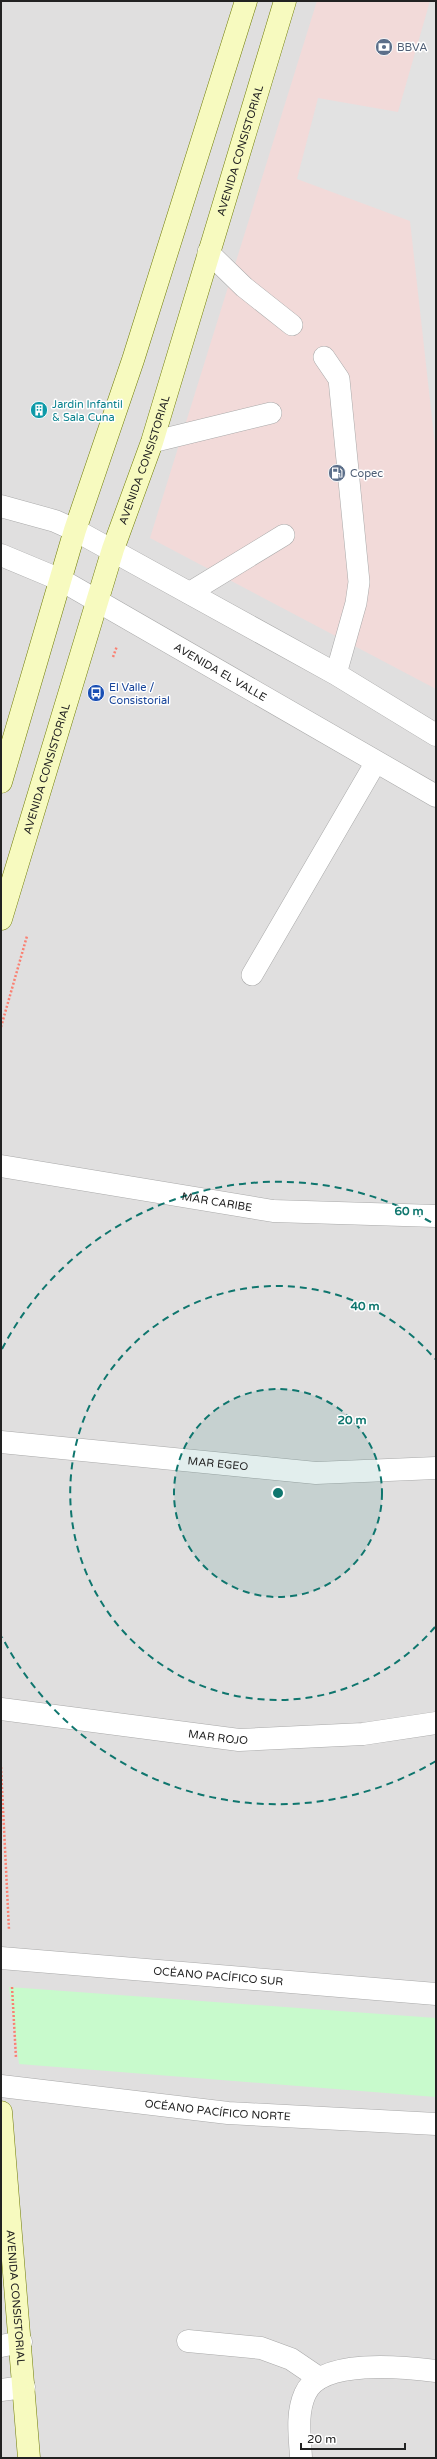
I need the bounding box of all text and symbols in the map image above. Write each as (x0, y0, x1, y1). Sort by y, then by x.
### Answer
bank icon: BBVA (374, 37, 394, 57)
place label: BBVA (397, 41, 427, 54)
street label: AVENIDA CONSISTORIAL (214, 83, 266, 217)
street label: AVENIDA CONSISTORIAL (116, 393, 172, 526)
place label: Jardin Infantil & Sala Cuna (52, 398, 123, 424)
building icon: Jardin Infantil & Sala Cuna (29, 400, 49, 420)
fuel station icon: Copec (327, 463, 347, 483)
place label: Copec (350, 467, 383, 480)
street label: AVENIDA EL VALLE (172, 640, 269, 704)
place label: El Valle / Consistorial (109, 681, 170, 707)
bus stop icon: El Valle / Consistorial (86, 683, 106, 703)
street label: AVENIDA CONSISTORIAL (21, 701, 73, 836)
street label: MAR CARIBE (181, 1190, 253, 1214)
text: 60 m (394, 1204, 424, 1218)
text: 40 m (350, 1299, 380, 1313)
text: 20 m (337, 1413, 367, 1427)
street label: MAR EGEO (187, 1454, 249, 1473)
centre of rings (271, 1486, 285, 1500)
street label: MAR ROJO (187, 1727, 248, 1746)
street label: OCÉANO PACÍFICO SUR (153, 1964, 284, 1988)
street label: OCÉANO PACÍFICO NORTE (144, 2097, 291, 2123)
street label: AVENIDA CONSISTORIAL (4, 2229, 28, 2366)
scale bar (301, 2425, 405, 2451)
text: 20 m (307, 2432, 336, 2446)

